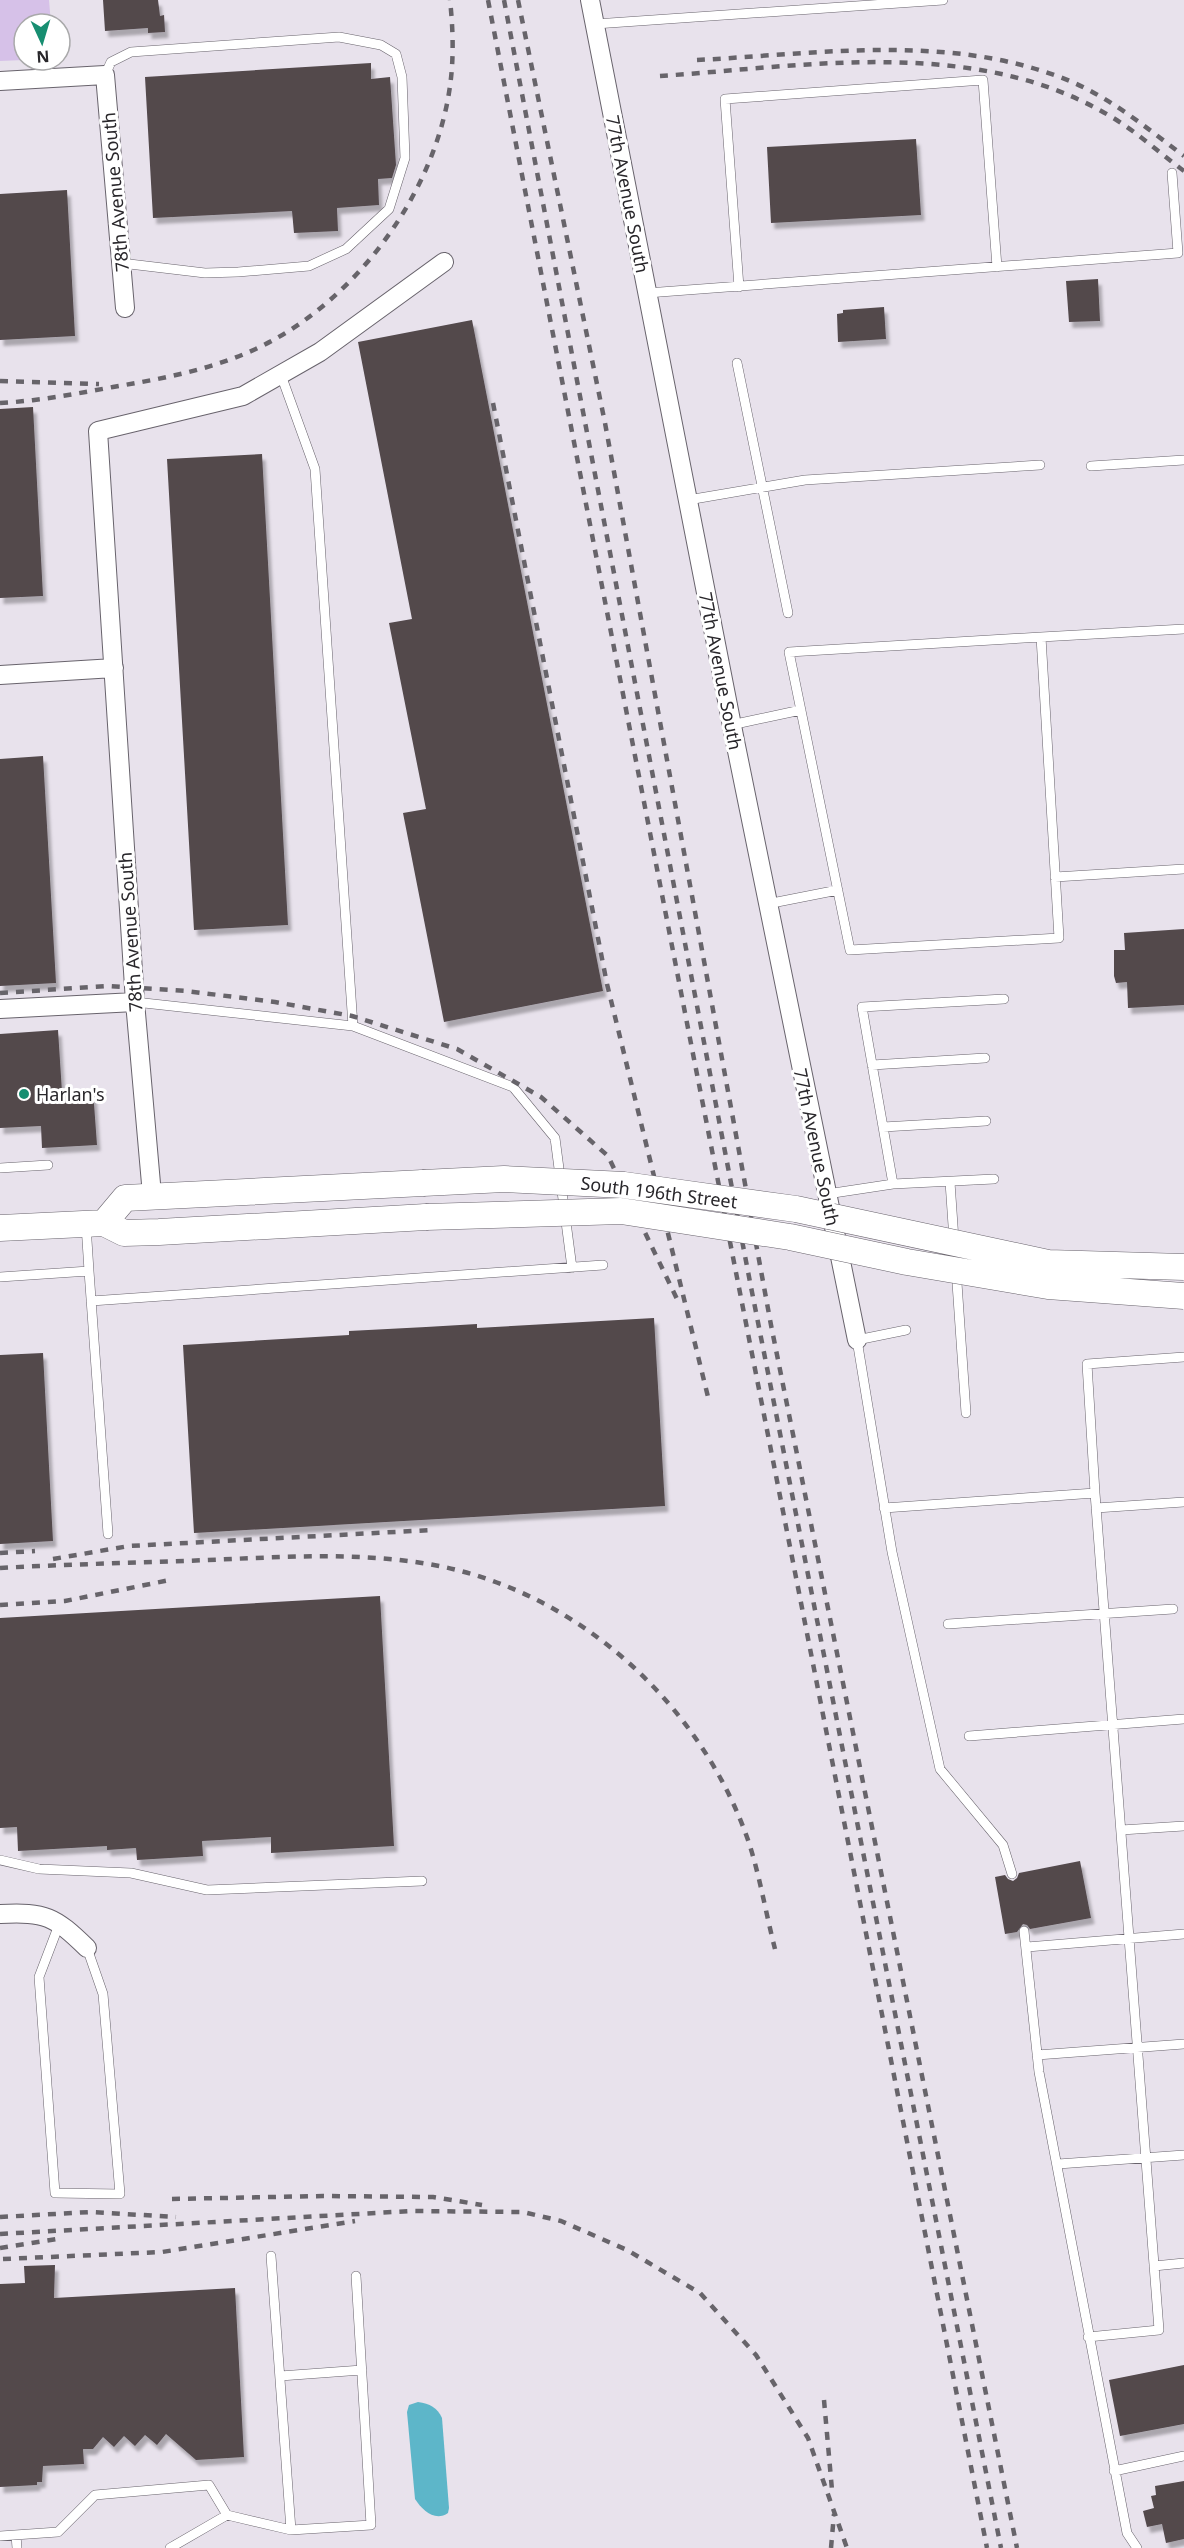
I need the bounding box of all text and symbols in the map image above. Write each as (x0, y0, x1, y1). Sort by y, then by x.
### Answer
north arrow (12, 12, 72, 72)
text: N (36, 46, 50, 68)
street label: 78th Avenue South (96, 111, 134, 273)
street label: 77th Avenue South (601, 113, 655, 275)
street label: 77th Avenue South (694, 590, 748, 752)
street label: 78th Avenue South (112, 851, 148, 1013)
street label: 77th Avenue South (789, 1066, 845, 1228)
place label: Harlan's (36, 1082, 105, 1106)
marker: Harlan's (17, 1087, 31, 1101)
street label: South 196th Street (579, 1170, 739, 1214)

